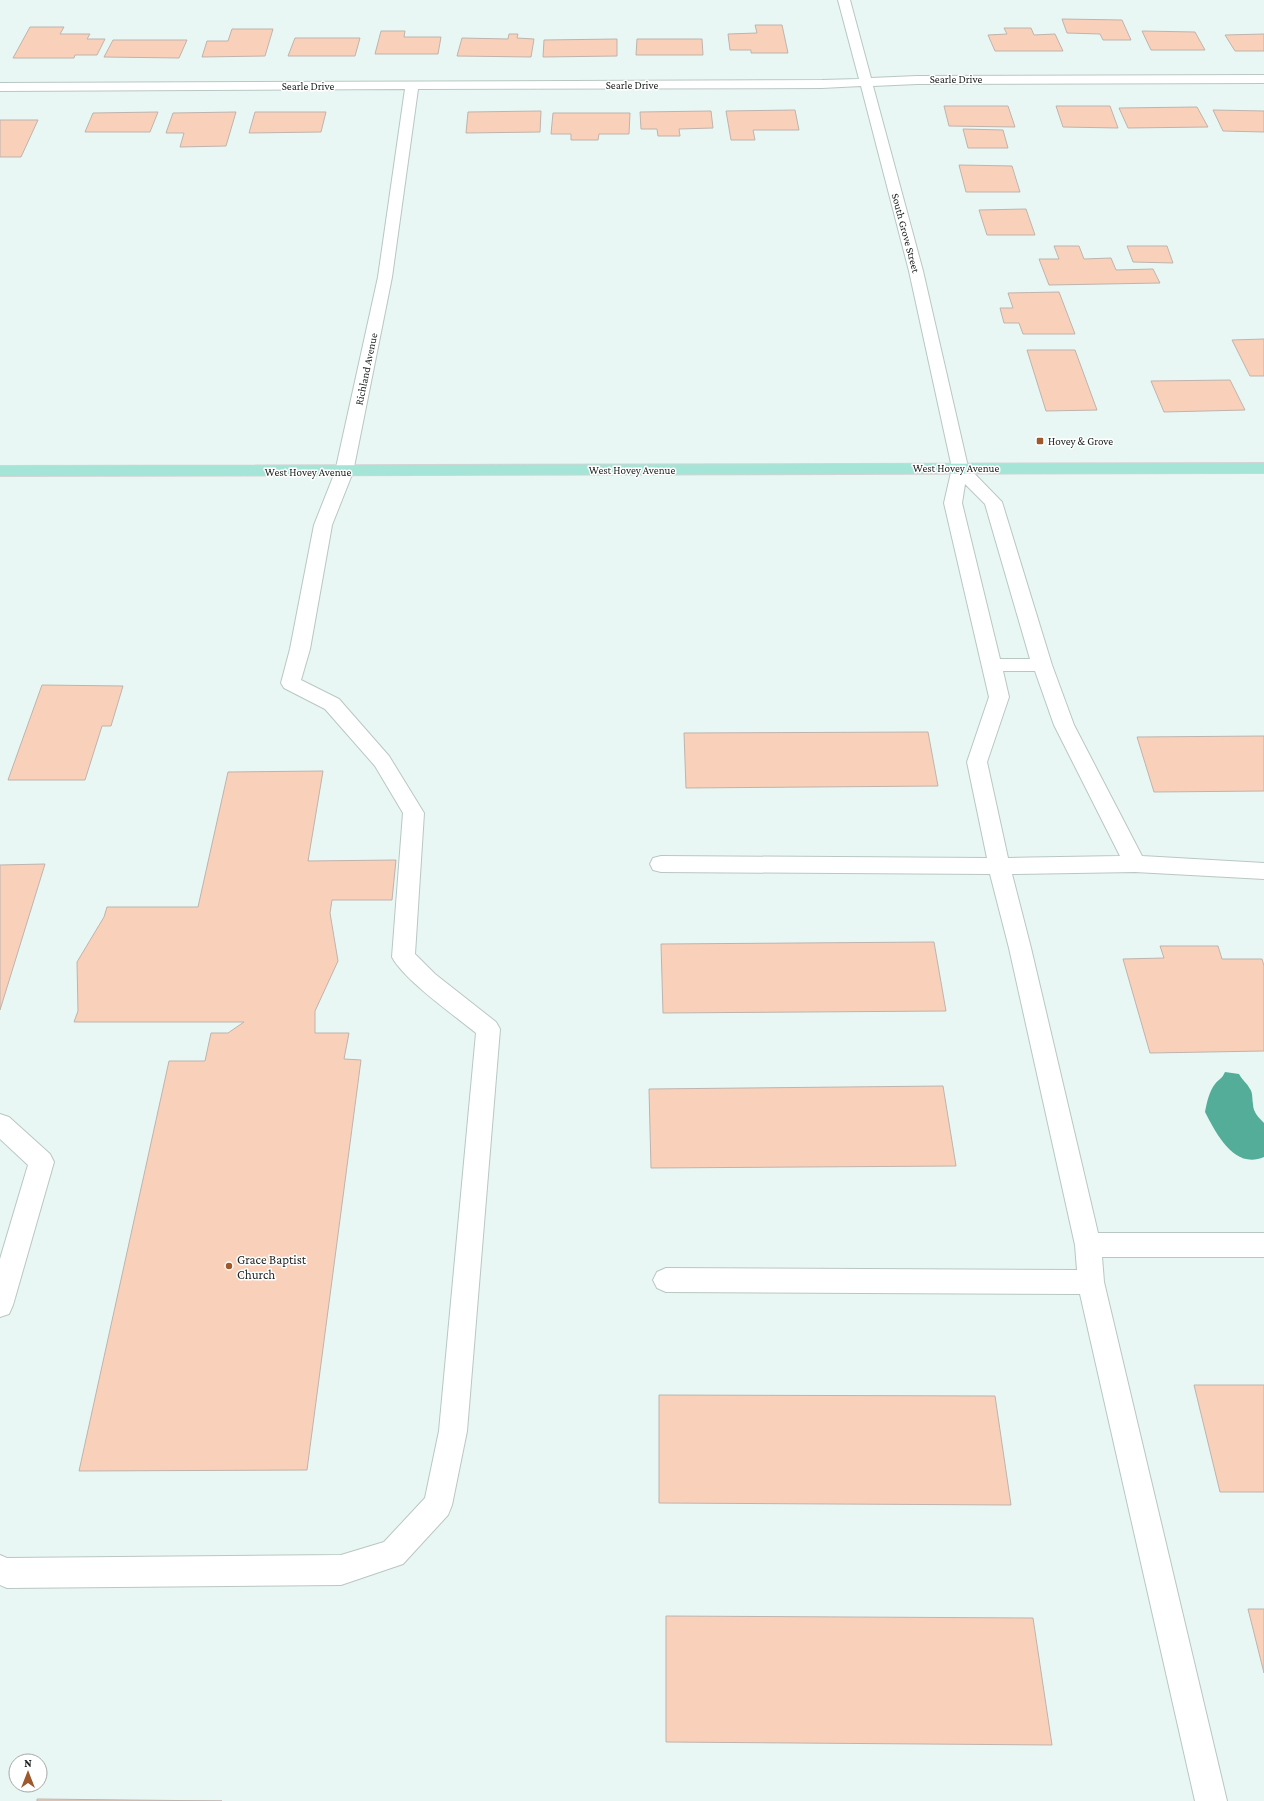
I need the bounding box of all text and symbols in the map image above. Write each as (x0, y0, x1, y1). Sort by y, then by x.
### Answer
street label: Searle Drive (930, 73, 982, 85)
street label: Searle Drive (606, 79, 658, 91)
street label: Searle Drive (282, 80, 334, 92)
street label: South Grove Street (890, 192, 922, 274)
street label: Richland Avenue (352, 332, 380, 406)
place label: Hovey & Grove (1048, 435, 1113, 448)
marker: Hovey & Grove (1035, 436, 1045, 446)
street label: West Hovey Avenue (913, 462, 999, 475)
street label: West Hovey Avenue (589, 464, 675, 477)
street label: West Hovey Avenue (265, 466, 351, 479)
place label: Grace Baptist Church (237, 1252, 307, 1282)
marker: Grace Baptist Church (224, 1261, 234, 1271)
north arrow (8, 1753, 48, 1793)
text: N (24, 1757, 32, 1769)

